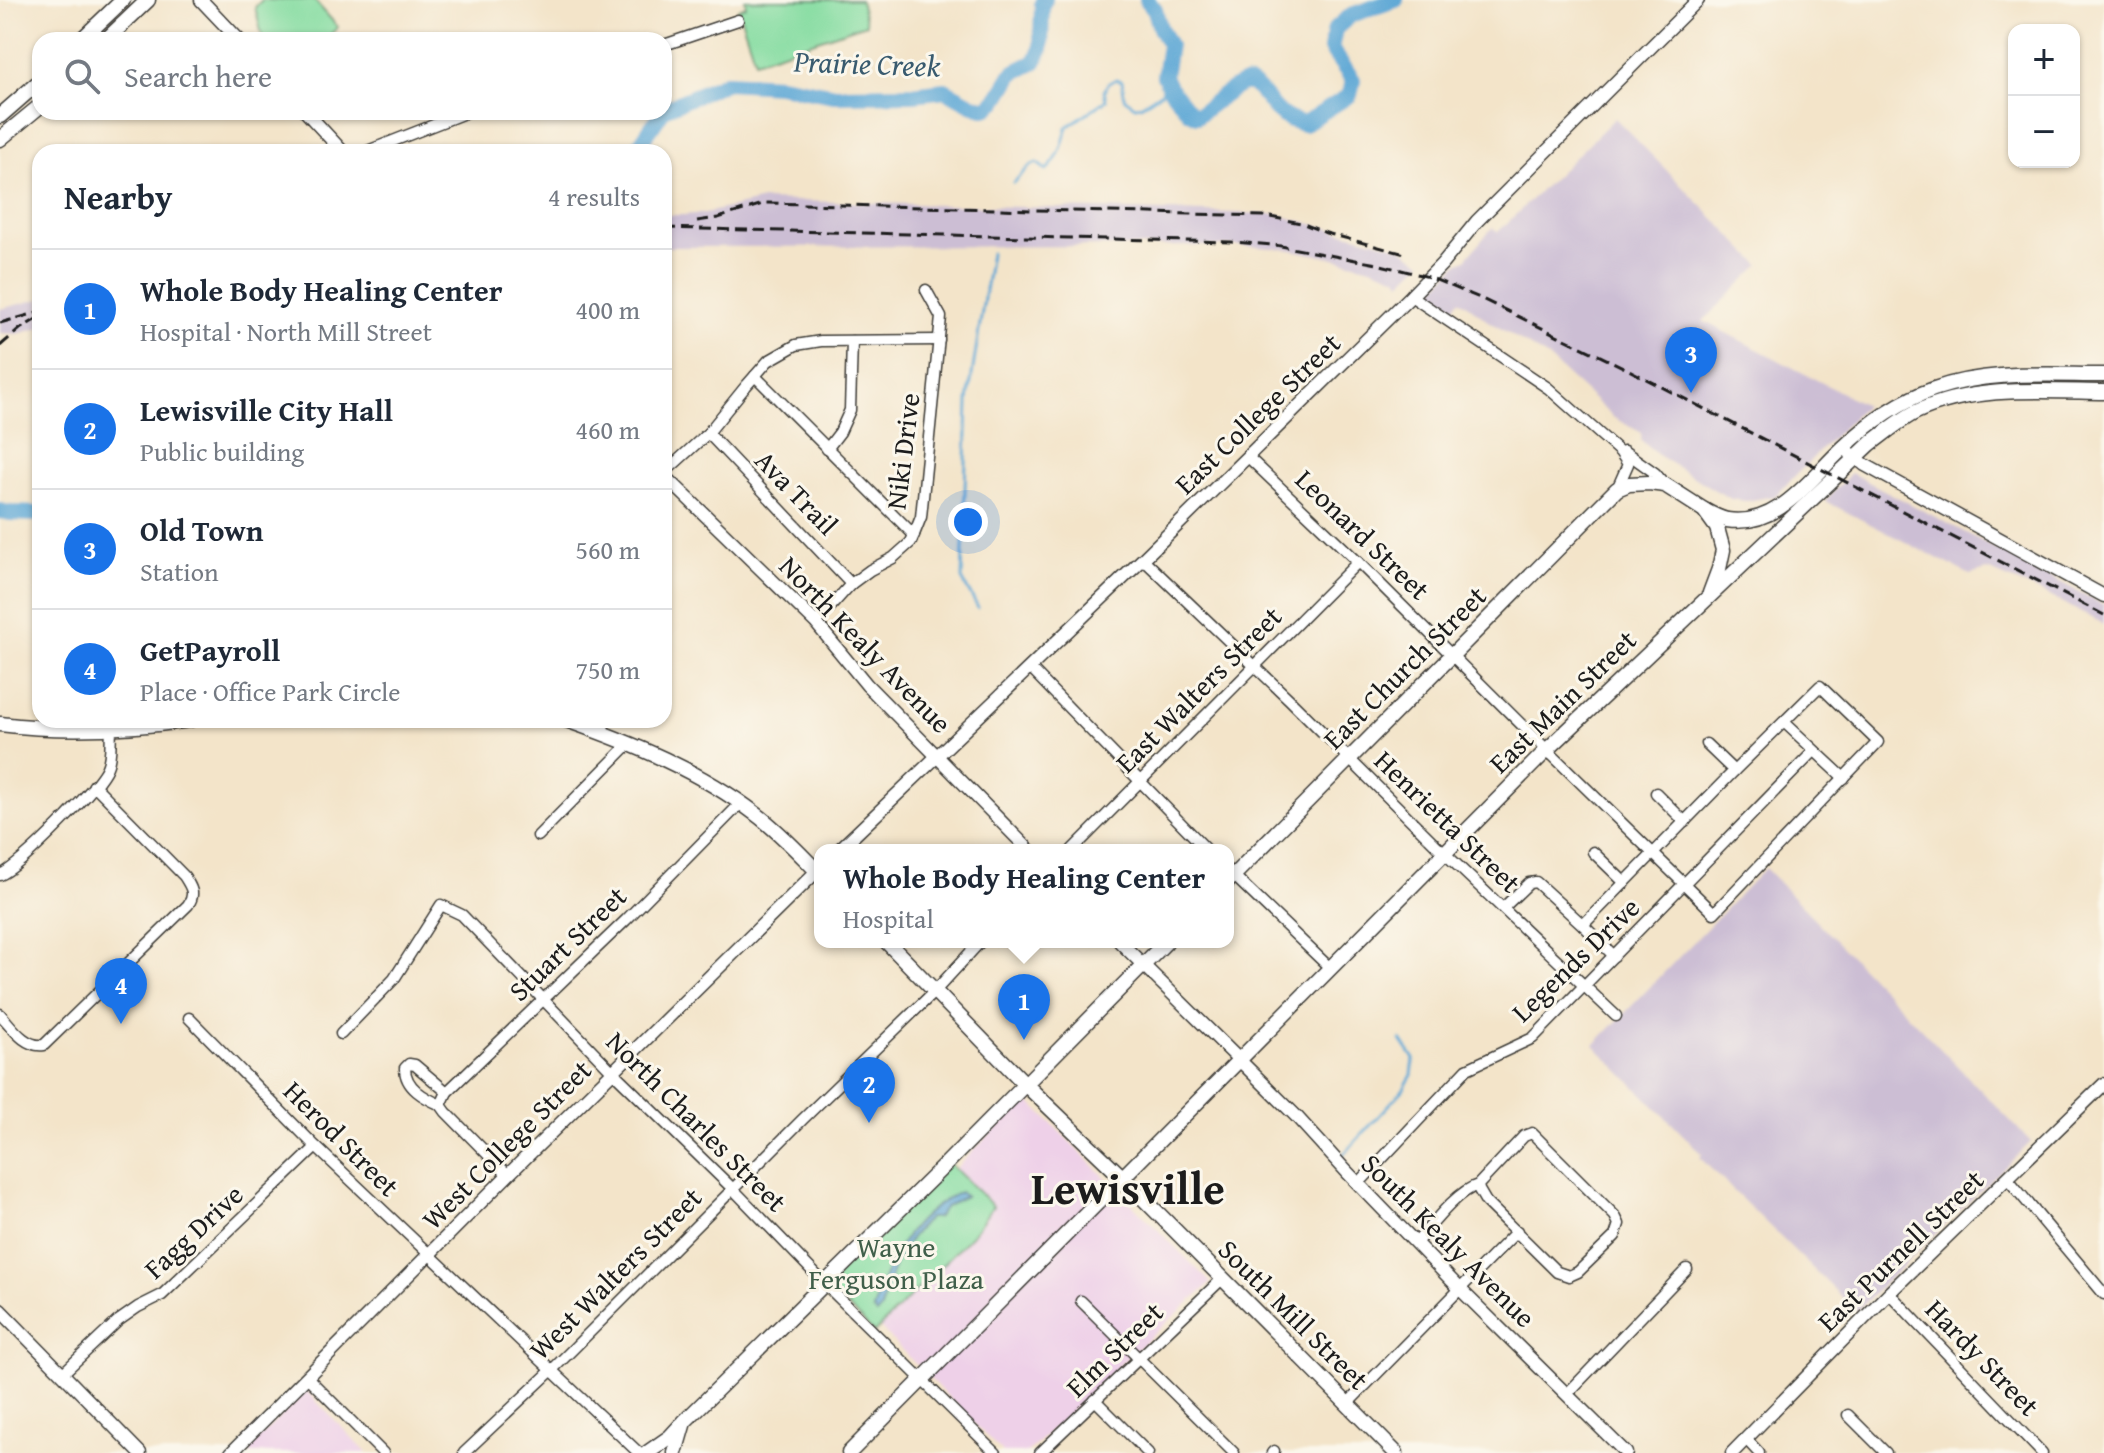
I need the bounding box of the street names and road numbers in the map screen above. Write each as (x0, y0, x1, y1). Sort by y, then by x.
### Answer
street label: East College Street (1165, 323, 1349, 503)
street label: Niki Drive (875, 390, 929, 512)
street label: Ava Trail (746, 440, 848, 544)
street label: Leonard Street (1286, 459, 1440, 609)
street label: North Kealy Avenue (770, 546, 962, 742)
street label: East Church Street (1313, 576, 1495, 758)
street label: East Walters Street (1105, 596, 1291, 782)
street label: East Main Street (1479, 620, 1645, 782)
street label: Henrietta Street (1365, 740, 1531, 902)
street label: Stuart Street (499, 876, 635, 1010)
street label: Legends Drive (1502, 887, 1648, 1031)
street label: North Charles Street (597, 1021, 797, 1221)
street label: West College Street (412, 1050, 600, 1238)
street label: Herod Street (275, 1071, 409, 1205)
street label: South Kealy Avenue (1353, 1144, 1545, 1336)
street label: East Purnell Street (1807, 1159, 1993, 1340)
street label: Fagg Drive (134, 1174, 252, 1288)
street label: West Walters Street (519, 1177, 711, 1369)
street label: South Mill Street (1209, 1229, 1379, 1399)
street label: Hardy Street (1917, 1289, 2050, 1425)
street label: Elm Street (1056, 1292, 1172, 1406)

